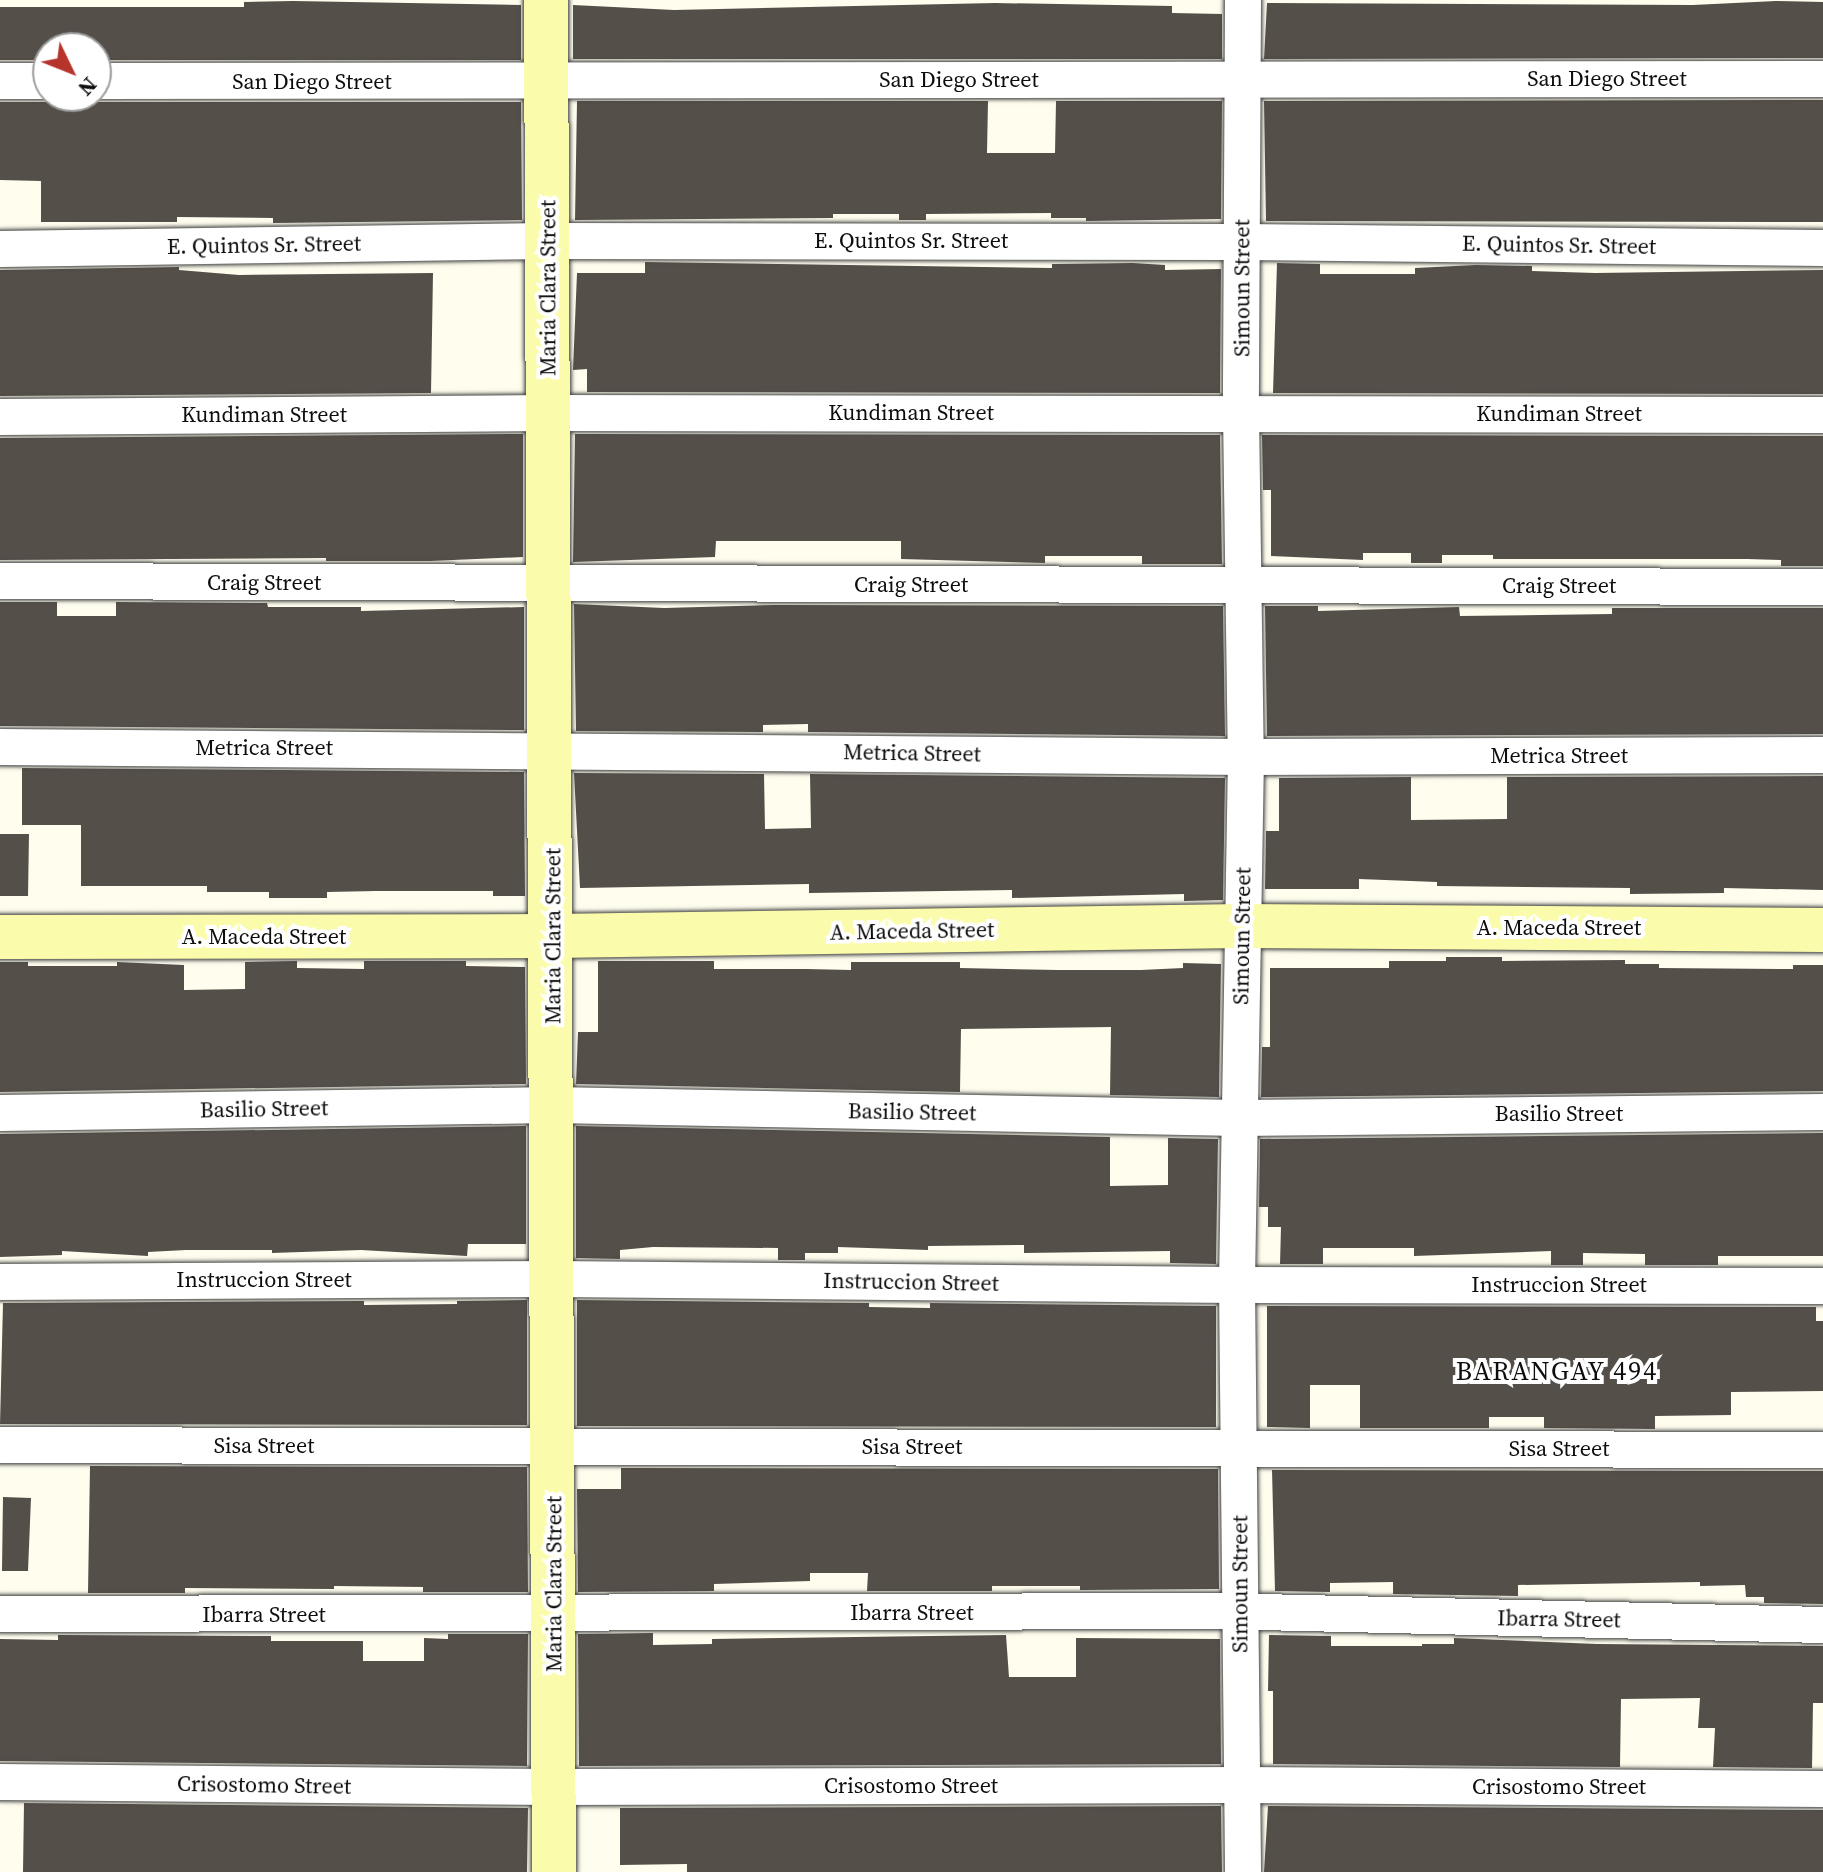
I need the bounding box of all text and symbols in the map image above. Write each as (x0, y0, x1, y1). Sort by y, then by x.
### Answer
north arrow (32, 32, 112, 112)
street label: San Diego Street (1527, 66, 1687, 92)
street label: San Diego Street (879, 67, 1039, 93)
street label: San Diego Street (232, 69, 392, 95)
text: N (72, 71, 105, 103)
street label: Maria Clara Street (535, 200, 561, 376)
street label: Simoun Street (1229, 219, 1255, 357)
street label: E. Quintos Sr. Street (814, 228, 1008, 254)
street label: E. Quintos Sr. Street (167, 230, 361, 260)
street label: E. Quintos Sr. Street (1462, 230, 1656, 260)
street label: Kundiman Street (828, 400, 994, 426)
street label: Kundiman Street (1476, 401, 1642, 427)
street label: Kundiman Street (181, 402, 347, 428)
street label: Craig Street (207, 570, 321, 596)
street label: Craig Street (854, 572, 968, 598)
street label: Craig Street (1502, 573, 1616, 599)
street label: Metrica Street (195, 735, 333, 761)
street label: Metrica Street (843, 739, 981, 767)
street label: Metrica Street (1490, 743, 1628, 769)
street label: Maria Clara Street (540, 848, 566, 1024)
street label: Simoun Street (1228, 867, 1256, 1005)
street label: A. Maceda Street (1477, 915, 1641, 941)
street label: A. Maceda Street (830, 916, 994, 946)
street label: A. Maceda Street (182, 924, 346, 950)
street label: Basilio Street (200, 1095, 328, 1123)
street label: Basilio Street (848, 1098, 976, 1126)
street label: Basilio Street (1495, 1101, 1623, 1127)
street label: Instruccion Street (176, 1267, 352, 1293)
street label: Instruccion Street (823, 1267, 999, 1297)
street label: Instruccion Street (1471, 1272, 1647, 1298)
district label: BARANGAY 494 (1455, 1356, 1659, 1388)
street label: Sisa Street (214, 1433, 314, 1459)
street label: Sisa Street (862, 1434, 962, 1460)
street label: Sisa Street (1509, 1436, 1609, 1462)
street label: Maria Clara Street (541, 1496, 567, 1672)
street label: Simoun Street (1227, 1515, 1253, 1653)
street label: Ibarra Street (850, 1600, 974, 1626)
street label: Ibarra Street (202, 1602, 326, 1628)
street label: Ibarra Street (1497, 1605, 1621, 1633)
street label: Crisostomo Street (177, 1770, 351, 1800)
street label: Crisostomo Street (824, 1773, 998, 1799)
street label: Crisostomo Street (1472, 1774, 1646, 1800)

